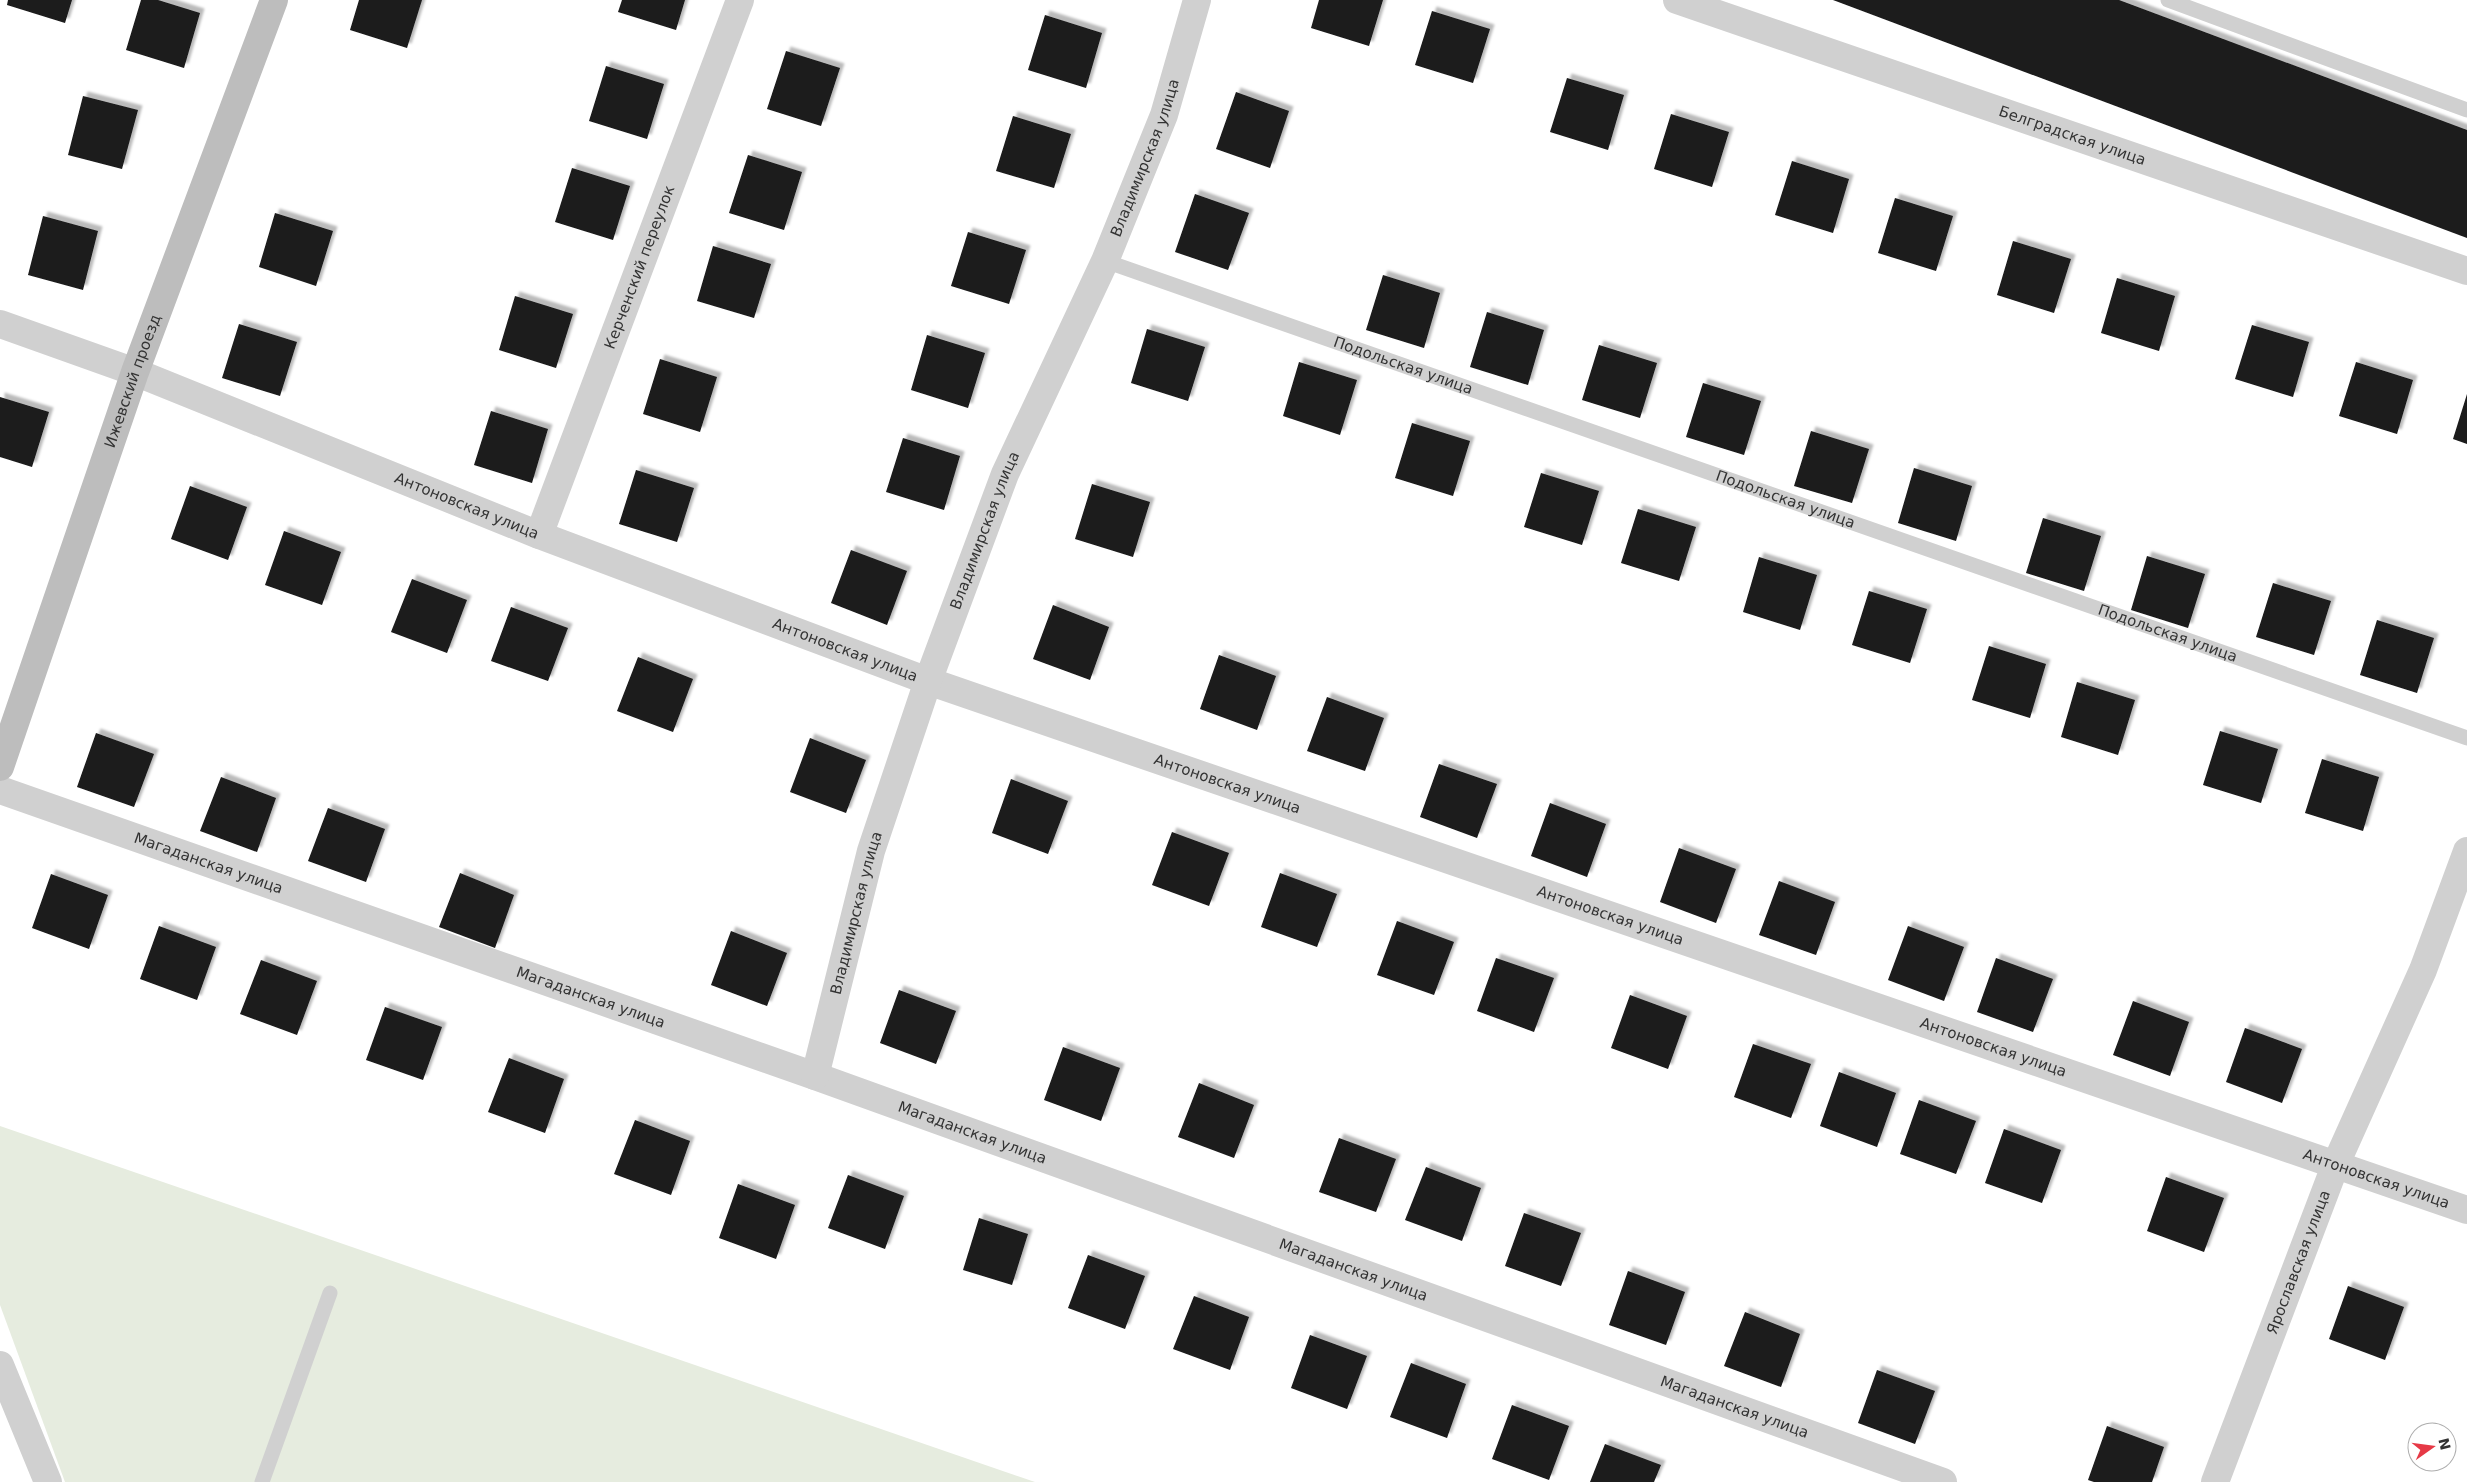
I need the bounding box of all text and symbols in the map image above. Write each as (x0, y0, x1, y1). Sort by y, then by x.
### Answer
street label: Владимирская улица (1107, 77, 1183, 240)
street label: Белградская улица (1997, 102, 2148, 169)
street label: Керченский переулок (601, 183, 679, 352)
street label: Ижевский проезд (101, 312, 165, 450)
street label: Подольская улица (1331, 333, 1475, 398)
street label: Владимирская улица (946, 449, 1023, 612)
street label: Подольская улица (1713, 467, 1858, 532)
street label: Антоновская улица (392, 469, 541, 543)
street label: Подольская улица (2096, 600, 2240, 666)
street label: Антоновская улица (770, 614, 920, 685)
street label: Антоновская улица (1152, 750, 1303, 817)
street label: Магаданская улица (132, 829, 285, 898)
street label: Владимирская улица (827, 829, 886, 997)
street label: Антоновская улица (1535, 882, 1686, 949)
street label: Магаданская улица (514, 963, 668, 1032)
street label: Антоновская улица (1918, 1014, 2069, 1081)
street label: Магаданская улица (896, 1098, 1049, 1168)
street label: Антоновская улица (2301, 1145, 2452, 1212)
street label: Ярославская улица (2263, 1188, 2334, 1337)
street label: Магаданская улица (1277, 1235, 1430, 1305)
street label: Магаданская улица (1658, 1372, 1811, 1442)
north arrow (2407, 1422, 2457, 1472)
text: N (2435, 1436, 2454, 1451)

